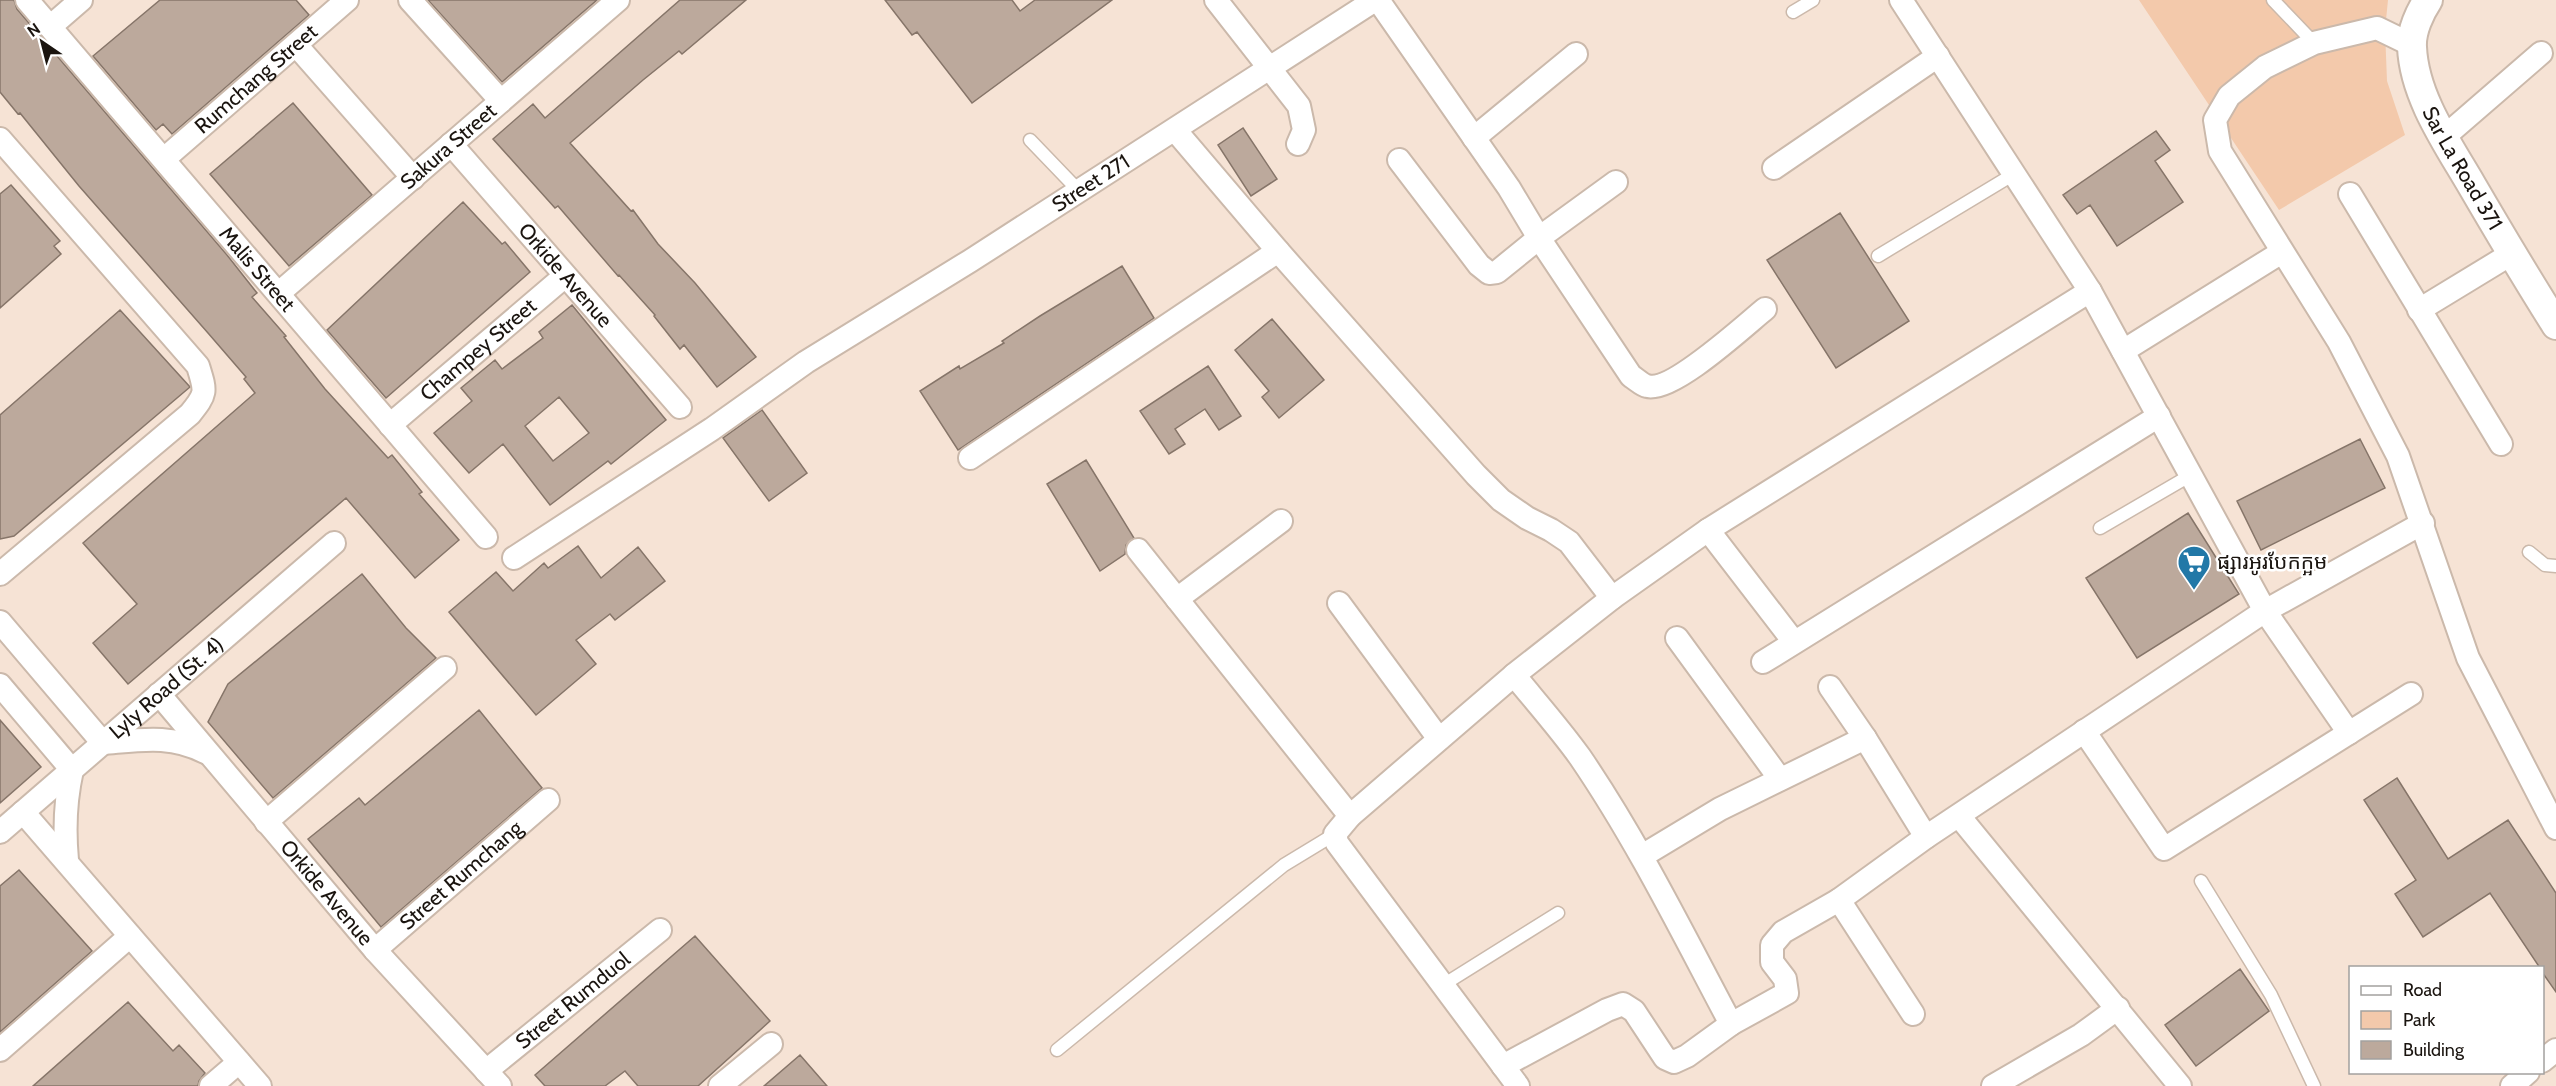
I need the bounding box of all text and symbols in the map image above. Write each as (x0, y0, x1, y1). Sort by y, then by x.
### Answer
north arrow (12, 12, 72, 72)
text: N (24, 19, 44, 41)
street label: Rumchang Street (189, 19, 322, 138)
street label: Sakura Street (395, 98, 501, 194)
street label: Sar La Road 371 (2417, 102, 2508, 234)
street label: Street 271 (1047, 149, 1134, 217)
street label: Orkide Avenue (513, 218, 618, 332)
street label: Malis Street (214, 221, 301, 316)
street label: Champey Street (415, 293, 541, 406)
supermarket icon: ផ្សារអូរបែកក្អម (2176, 544, 2212, 591)
place label: ផ្សារអូរបែកក្អម (2217, 549, 2327, 576)
street label: Lyly Road (St. 4) (104, 631, 228, 744)
street label: Street Rumchang (394, 815, 528, 935)
street label: Orkide Avenue (275, 835, 379, 950)
street label: Street Rumduol (511, 946, 635, 1054)
legend (2349, 966, 2544, 1074)
text: Road (2403, 979, 2442, 1001)
text: Park (2403, 1009, 2436, 1031)
text: Building (2403, 1039, 2465, 1061)

